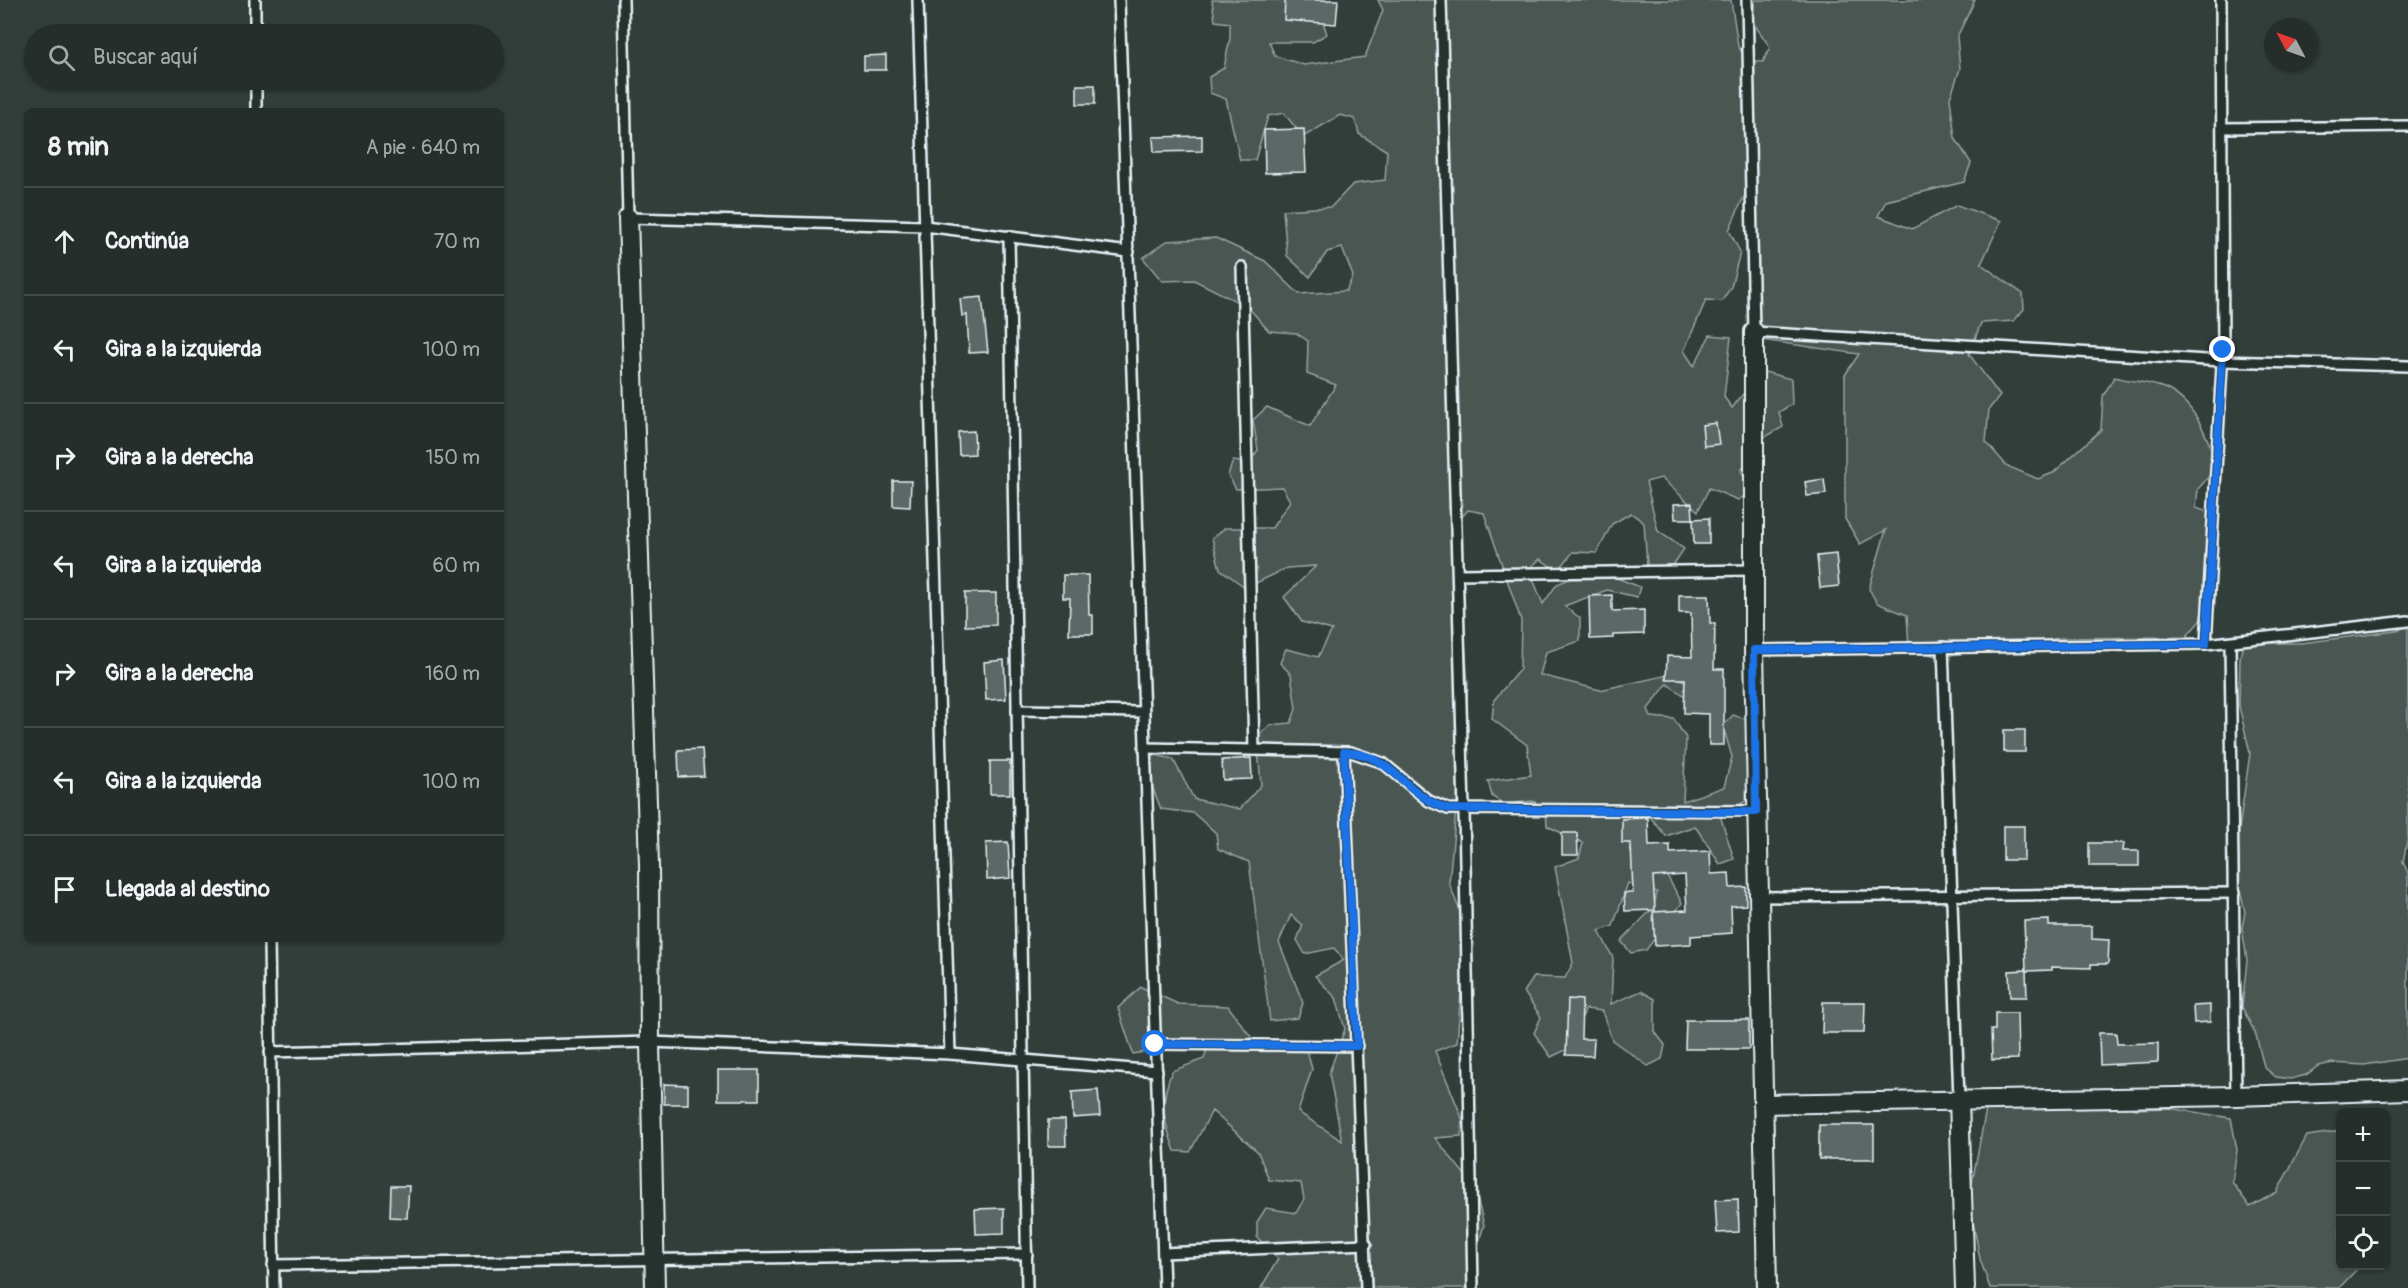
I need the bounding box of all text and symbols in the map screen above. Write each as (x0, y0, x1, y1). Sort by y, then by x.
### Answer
north arrow (2264, 18, 2318, 72)
search box (24, 24, 504, 90)
icon: search (45, 41, 78, 74)
text: Buscar aquí (93, 43, 198, 71)
text: 8 min (48, 131, 109, 163)
text: A pie · 640 m (366, 135, 480, 160)
icon: ahead (48, 225, 81, 258)
text: Continúa (105, 227, 189, 255)
text: 70 m (434, 229, 480, 254)
icon: left (48, 333, 81, 366)
text: Gira a la izquierda (105, 335, 262, 363)
route end (2209, 336, 2235, 362)
text: 100 m (423, 337, 480, 362)
icon: right (48, 441, 81, 474)
text: Gira a la derecha (105, 443, 253, 471)
text: 150 m (426, 445, 480, 470)
icon: left (48, 549, 81, 582)
text: Gira a la izquierda (105, 551, 262, 579)
text: 60 m (433, 553, 480, 578)
icon: right (48, 657, 81, 690)
text: Gira a la derecha (105, 659, 253, 687)
text: 160 m (425, 661, 480, 686)
icon: left (48, 765, 81, 798)
text: Gira a la izquierda (105, 767, 262, 795)
text: 100 m (423, 769, 480, 794)
icon: arrive (48, 873, 81, 906)
text: Llegada al destino (105, 875, 270, 903)
route start (1141, 1030, 1167, 1056)
map controls (2336, 1108, 2390, 1270)
button: + (2336, 1108, 2390, 1162)
button: − (2336, 1162, 2390, 1216)
button: locate (2336, 1216, 2390, 1270)

